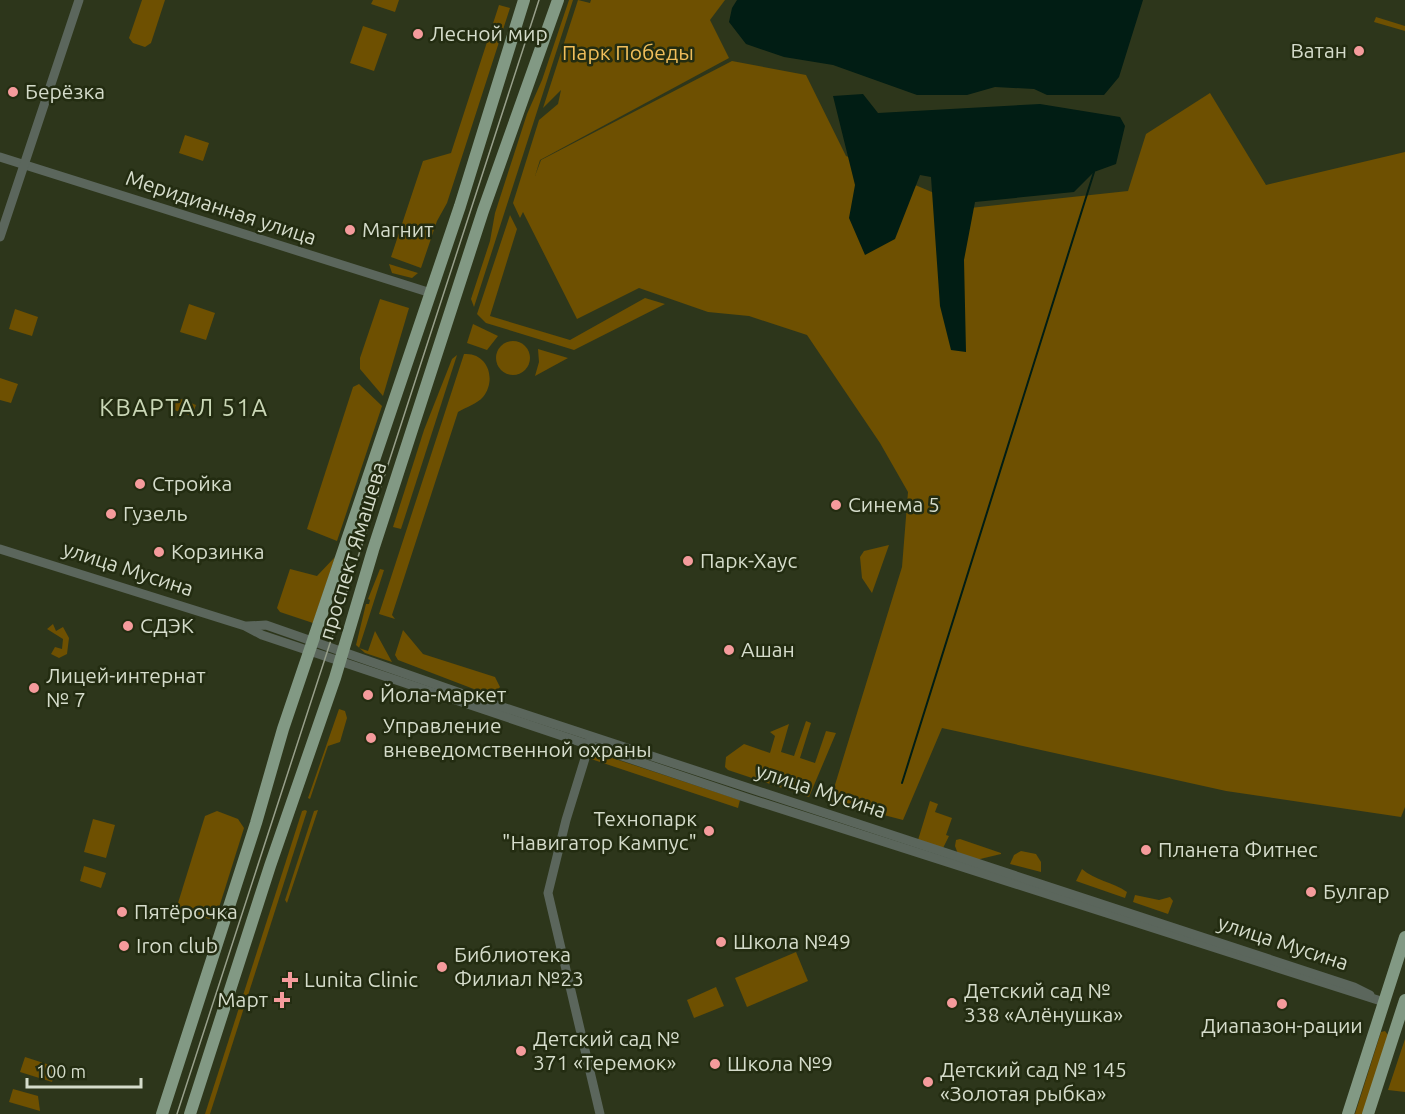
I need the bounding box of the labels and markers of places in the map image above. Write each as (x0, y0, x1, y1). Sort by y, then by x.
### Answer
place label: Лесной мир (430, 21, 548, 45)
marker: Лесной мир (411, 27, 425, 41)
place label: Ватан (1290, 38, 1347, 62)
marker: Ватан (1352, 44, 1366, 58)
place label: Берёзка (25, 79, 105, 103)
marker: Берёзка (6, 85, 20, 99)
place label: Магнит (362, 217, 434, 241)
marker: Магнит (343, 223, 357, 237)
place label: Стройка (152, 471, 232, 495)
marker: Стройка (133, 477, 147, 491)
place label: Синема 5 (848, 492, 940, 516)
marker: Синема 5 (829, 498, 843, 512)
place label: Гузель (123, 501, 188, 525)
marker: Гузель (104, 507, 118, 521)
place label: Корзинка (171, 539, 264, 563)
marker: Корзинка (152, 545, 166, 559)
place label: Парк-Хаус (700, 548, 797, 572)
marker: Парк-Хаус (681, 554, 695, 568)
place label: СДЭК (140, 613, 194, 637)
marker: СДЭК (121, 619, 135, 633)
place label: Ашан (741, 637, 795, 661)
marker: Ашан (722, 643, 736, 657)
place label: Лицей-интернат № 7 (46, 663, 206, 711)
marker: Лицей-интернат № 7 (27, 681, 41, 695)
place label: Йола-маркет (380, 682, 507, 706)
marker: Йола-маркет (361, 688, 375, 702)
place label: Управление вневедомственной охраны (383, 713, 652, 761)
marker: Управление вневедомственной охраны (364, 731, 378, 745)
place label: Технопарк "Навигатор Кампус" (502, 806, 697, 854)
marker: Технопарк "Навигатор Кампус" (702, 824, 716, 838)
place label: Планета Фитнес (1158, 837, 1318, 861)
marker: Планета Фитнес (1139, 843, 1153, 857)
place label: Булгар (1323, 879, 1390, 903)
marker: Булгар (1304, 885, 1318, 899)
place label: Пятёрочка (134, 899, 238, 923)
marker: Пятёрочка (115, 905, 129, 919)
place label: Школа №49 (733, 929, 851, 953)
place label: Iron club (136, 933, 218, 957)
marker: Школа №49 (714, 935, 728, 949)
marker: Iron club (117, 939, 131, 953)
place label: Библиотека Филиал №23 (454, 942, 584, 990)
marker: Библиотека Филиал №23 (435, 960, 449, 974)
place label: Lunita Clinic (304, 967, 418, 991)
marker: Lunita Clinic (281, 971, 299, 989)
place label: Детский сад № 338 «Алёнушка» (964, 978, 1123, 1026)
place label: Март (217, 987, 269, 1011)
marker: Март (273, 991, 291, 1009)
marker: Детский сад № 338 «Алёнушка» (945, 996, 959, 1010)
marker: Диапазон-рации (1275, 997, 1289, 1011)
place label: Диапазон-рации (1201, 1013, 1363, 1037)
place label: Детский сад № 371 «Теремок» (533, 1026, 680, 1074)
marker: Детский сад № 371 «Теремок» (514, 1044, 528, 1058)
place label: Школа №9 (727, 1051, 833, 1075)
marker: Школа №9 (708, 1057, 722, 1071)
place label: Детский сад № 145 «Золотая рыбка» (940, 1057, 1127, 1105)
marker: Детский сад № 145 «Золотая рыбка» (921, 1075, 935, 1089)

